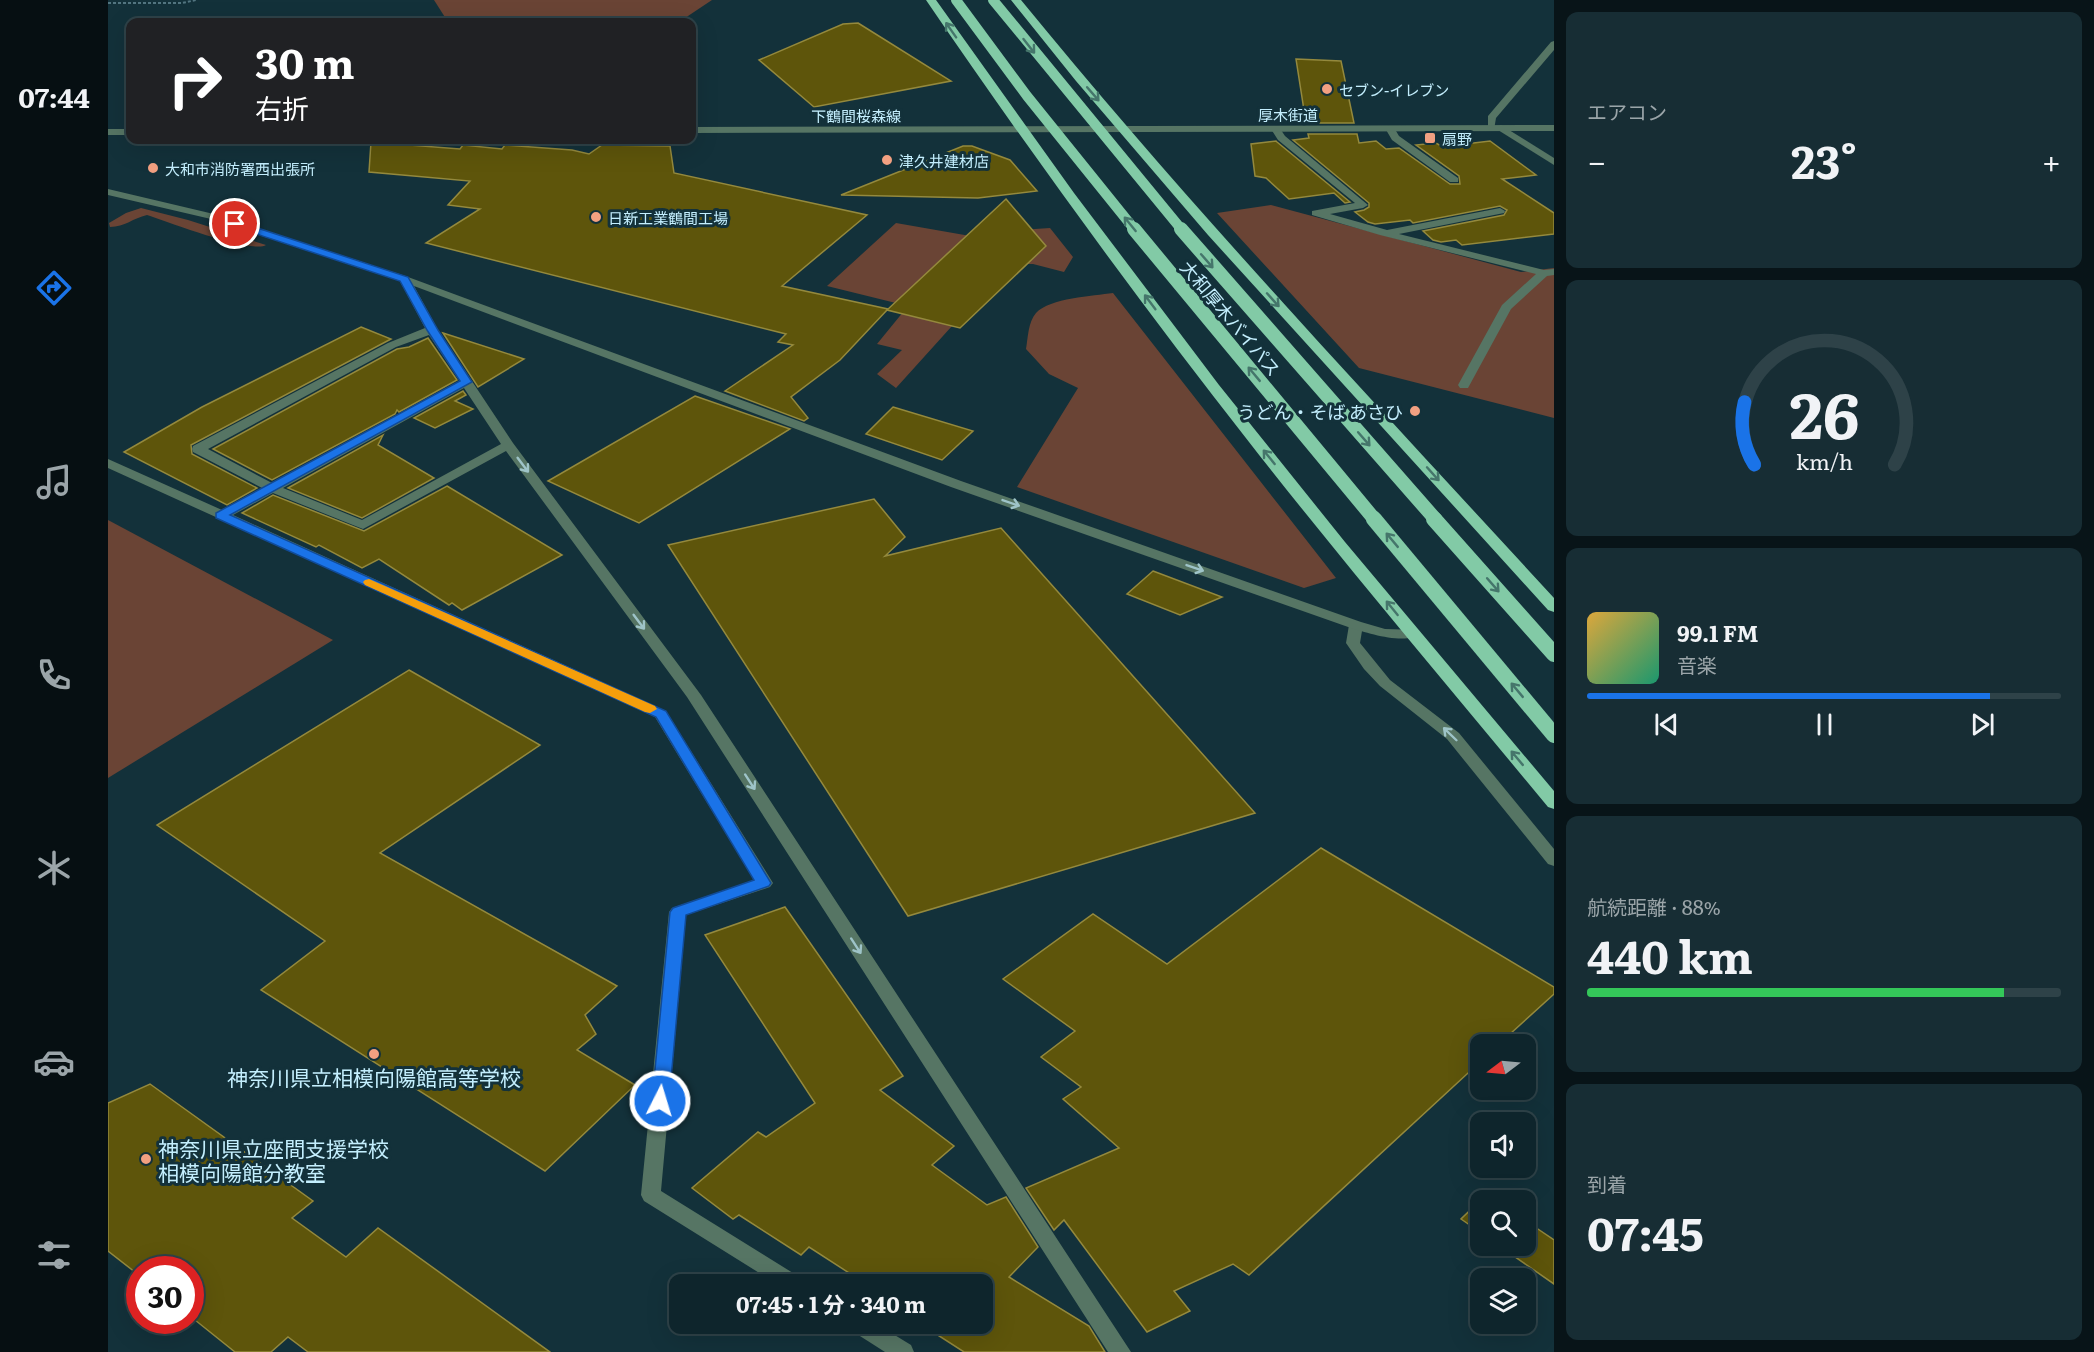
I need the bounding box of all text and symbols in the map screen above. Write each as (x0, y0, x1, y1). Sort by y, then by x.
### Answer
one-way arrow (945, 22, 957, 38)
text: 30 m (255, 30, 355, 92)
one-way arrow (1023, 38, 1036, 54)
icon: right (156, 42, 234, 120)
text: 07:44 (18, 76, 90, 116)
place label: セブン-イレブン (1339, 78, 1449, 101)
marker: セブン-イレブン (1320, 82, 1334, 96)
one-way arrow (1086, 86, 1100, 101)
text: 右折 (255, 87, 309, 127)
text: エアコン (1587, 96, 1667, 126)
street label: 厚木街道 (1258, 103, 1318, 126)
street label: 下鶴間桜森線 (811, 104, 901, 127)
text: 23° (1791, 126, 1857, 193)
place label: 扇野 (1442, 127, 1472, 150)
marker: 扇野 (1423, 131, 1437, 145)
text: − (1587, 135, 1606, 184)
text: + (2042, 135, 2061, 184)
place label: 津久井建材店 (899, 149, 989, 172)
marker: 津久井建材店 (880, 153, 894, 167)
place label: 大和市消防署西出張所 (165, 157, 315, 180)
marker: 大和市消防署西出張所 (146, 161, 160, 175)
pin (209, 198, 260, 249)
place label: 日新工業鶴間工場 (608, 206, 728, 229)
icon: arrive (218, 207, 251, 240)
marker: 日新工業鶴間工場 (589, 210, 603, 224)
one-way arrow (1124, 216, 1137, 232)
one-way arrow (1200, 253, 1214, 268)
street label: 大和厚木バイパス (1174, 254, 1288, 382)
icon: directions (33, 267, 75, 309)
one-way arrow (1266, 292, 1280, 307)
one-way arrow (1143, 295, 1156, 311)
text: 26 (1789, 366, 1859, 458)
one-way arrow (1247, 367, 1261, 382)
place label: うどん・そば あさひ (1237, 398, 1403, 425)
marker: うどん・そば あさひ (1408, 404, 1422, 418)
one-way arrow (1357, 431, 1371, 446)
text: km/h (1795, 445, 1853, 477)
one-way arrow (1263, 449, 1276, 465)
one-way arrow (517, 457, 529, 473)
icon: music (33, 461, 75, 503)
one-way arrow (1426, 467, 1440, 482)
one-way arrow (1001, 499, 1020, 510)
one-way arrow (1385, 533, 1399, 548)
one-way arrow (1185, 563, 1204, 574)
one-way arrow (1486, 577, 1500, 592)
one-way arrow (1385, 601, 1399, 616)
one-way arrow (633, 613, 645, 629)
text: 99.1 FM (1677, 616, 1759, 649)
text: 音楽 (1677, 649, 1717, 679)
icon: phone (33, 654, 75, 696)
one-way arrow (1510, 682, 1523, 698)
icon: previous (1650, 708, 1683, 741)
icon: pause (1808, 708, 1841, 741)
icon: next (1966, 708, 1999, 741)
one-way arrow (1443, 727, 1458, 741)
one-way arrow (1510, 750, 1523, 766)
one-way arrow (744, 773, 756, 790)
icon: climate (33, 847, 75, 889)
text: 航続距離 · 88% (1587, 891, 1721, 921)
text: 440 km (1587, 921, 1753, 988)
one-way arrow (851, 937, 863, 954)
north arrow (1470, 1034, 1536, 1100)
map controls (1470, 1034, 1536, 1334)
icon: car (33, 1041, 75, 1083)
marker: 神奈川県立相模向陽館高等学校 (367, 1047, 381, 1061)
place label: 神奈川県立相模向陽館高等学校 (227, 1061, 521, 1092)
position arrow (628, 1069, 692, 1133)
button: sound (1470, 1112, 1536, 1178)
place label: 神奈川県立座間支援学校 相模向陽館分教室 (158, 1132, 389, 1187)
marker: 神奈川県立座間支援学校 相模向陽館分教室 (139, 1152, 153, 1166)
text: 到着 (1587, 1168, 1627, 1198)
button: search (1470, 1190, 1536, 1256)
text: 07:45 (1587, 1198, 1704, 1265)
icon: filters (33, 1234, 75, 1276)
speed limit sign: 30 (126, 1256, 204, 1334)
button: layers (1470, 1268, 1536, 1334)
text: 07:45 · 1 分 · 340 m (736, 1287, 926, 1320)

